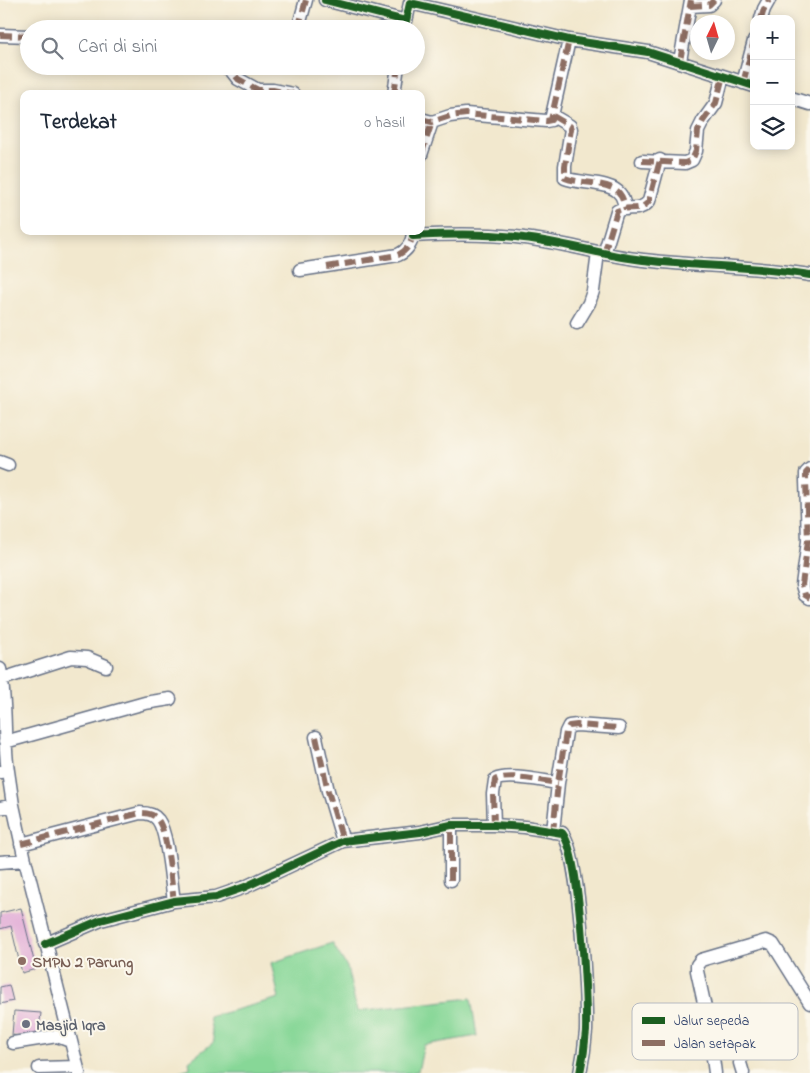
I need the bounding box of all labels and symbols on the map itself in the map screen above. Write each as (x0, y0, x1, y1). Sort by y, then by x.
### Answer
north arrow (690, 15, 735, 60)
place label: SMPN 2 Parung (32, 951, 133, 976)
marker: SMPN 2 Parung (16, 955, 28, 967)
legend (632, 1003, 798, 1060)
text: Jalur sepeda (674, 1011, 749, 1032)
place label: Masjid Iqra (36, 1014, 106, 1038)
marker: Masjid Iqra (20, 1018, 32, 1030)
text: Jalan setapak (674, 1034, 757, 1055)

